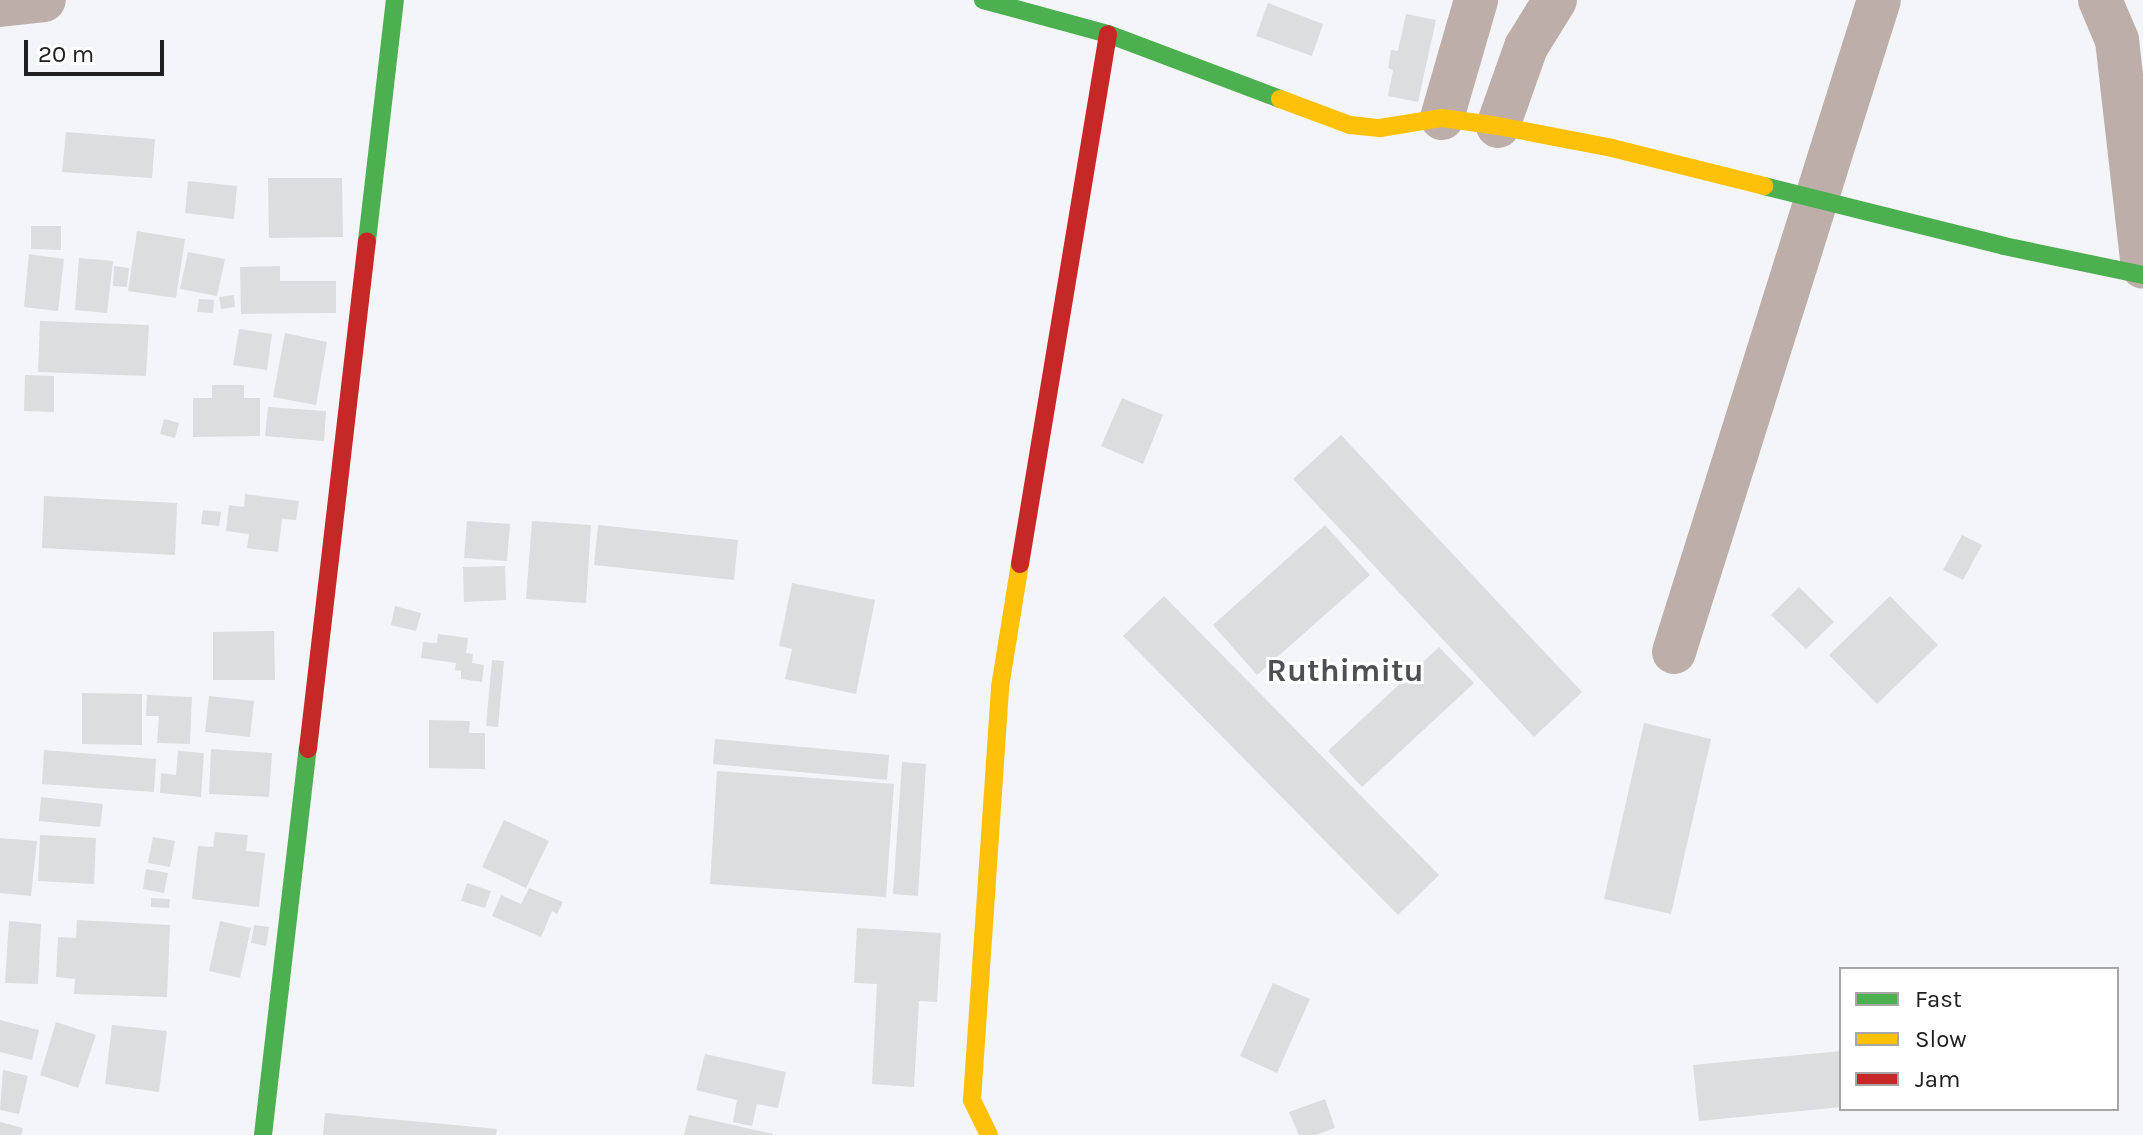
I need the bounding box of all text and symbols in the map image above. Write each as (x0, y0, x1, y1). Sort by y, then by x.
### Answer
scale bar (28, 24, 168, 74)
text: 20 m (38, 40, 94, 68)
district label: Ruthimitu (1266, 652, 1424, 690)
legend (1839, 967, 2119, 1111)
text: Fast (1915, 985, 1962, 1013)
text: Slow (1915, 1025, 1967, 1053)
text: Jam (1915, 1065, 1960, 1093)

